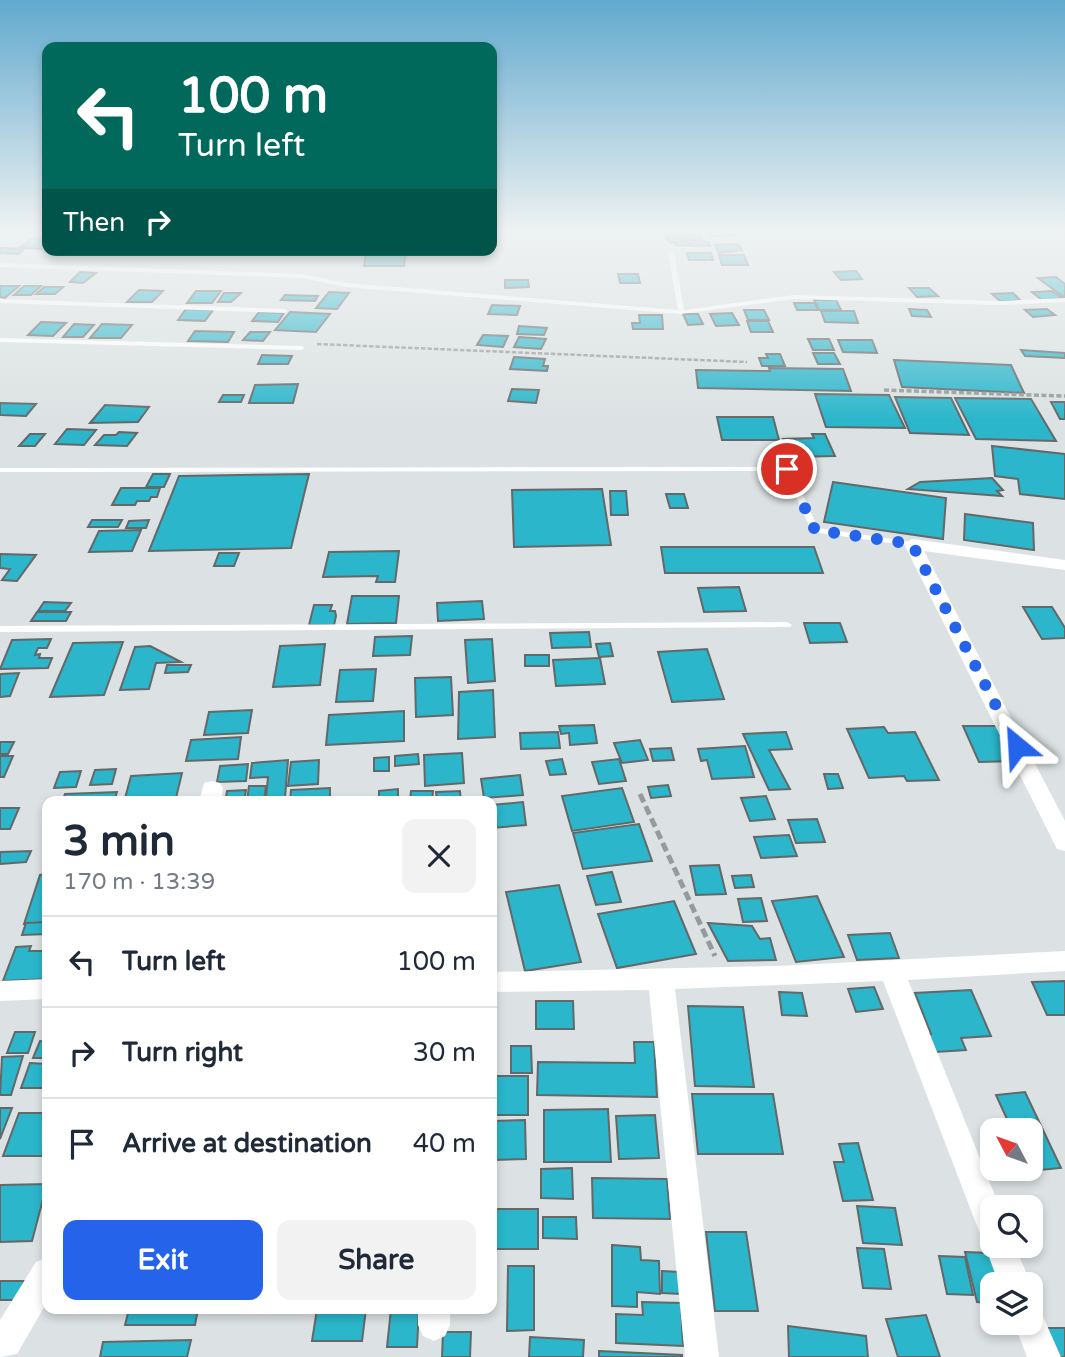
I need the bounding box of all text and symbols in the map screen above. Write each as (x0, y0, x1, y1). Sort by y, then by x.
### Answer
text: 100 m (178, 67, 328, 126)
icon: left (63, 70, 154, 161)
text: Turn left (178, 127, 305, 165)
icon: right (139, 203, 177, 241)
text: Then (63, 207, 125, 238)
pin (757, 439, 817, 499)
icon: arrive (768, 450, 806, 488)
position arrow (980, 709, 1054, 783)
text: 3 min (63, 816, 175, 867)
button: close (402, 819, 476, 893)
text: 170 m · 13:39 (63, 868, 215, 896)
icon: left (63, 943, 101, 981)
text: Turn left (122, 946, 225, 977)
text: 100 m (396, 946, 476, 977)
icon: right (63, 1034, 101, 1072)
text: Turn right (122, 1037, 243, 1068)
text: 30 m (413, 1037, 476, 1068)
north arrow (980, 1118, 1043, 1181)
map controls (980, 1118, 1043, 1335)
icon: arrive (63, 1125, 101, 1163)
text: Arrive at destination (122, 1128, 372, 1159)
text: 40 m (413, 1128, 476, 1159)
button: search (980, 1195, 1043, 1258)
button: Exit (63, 1220, 263, 1300)
button: Share (277, 1220, 476, 1300)
button: layers (980, 1272, 1043, 1335)

